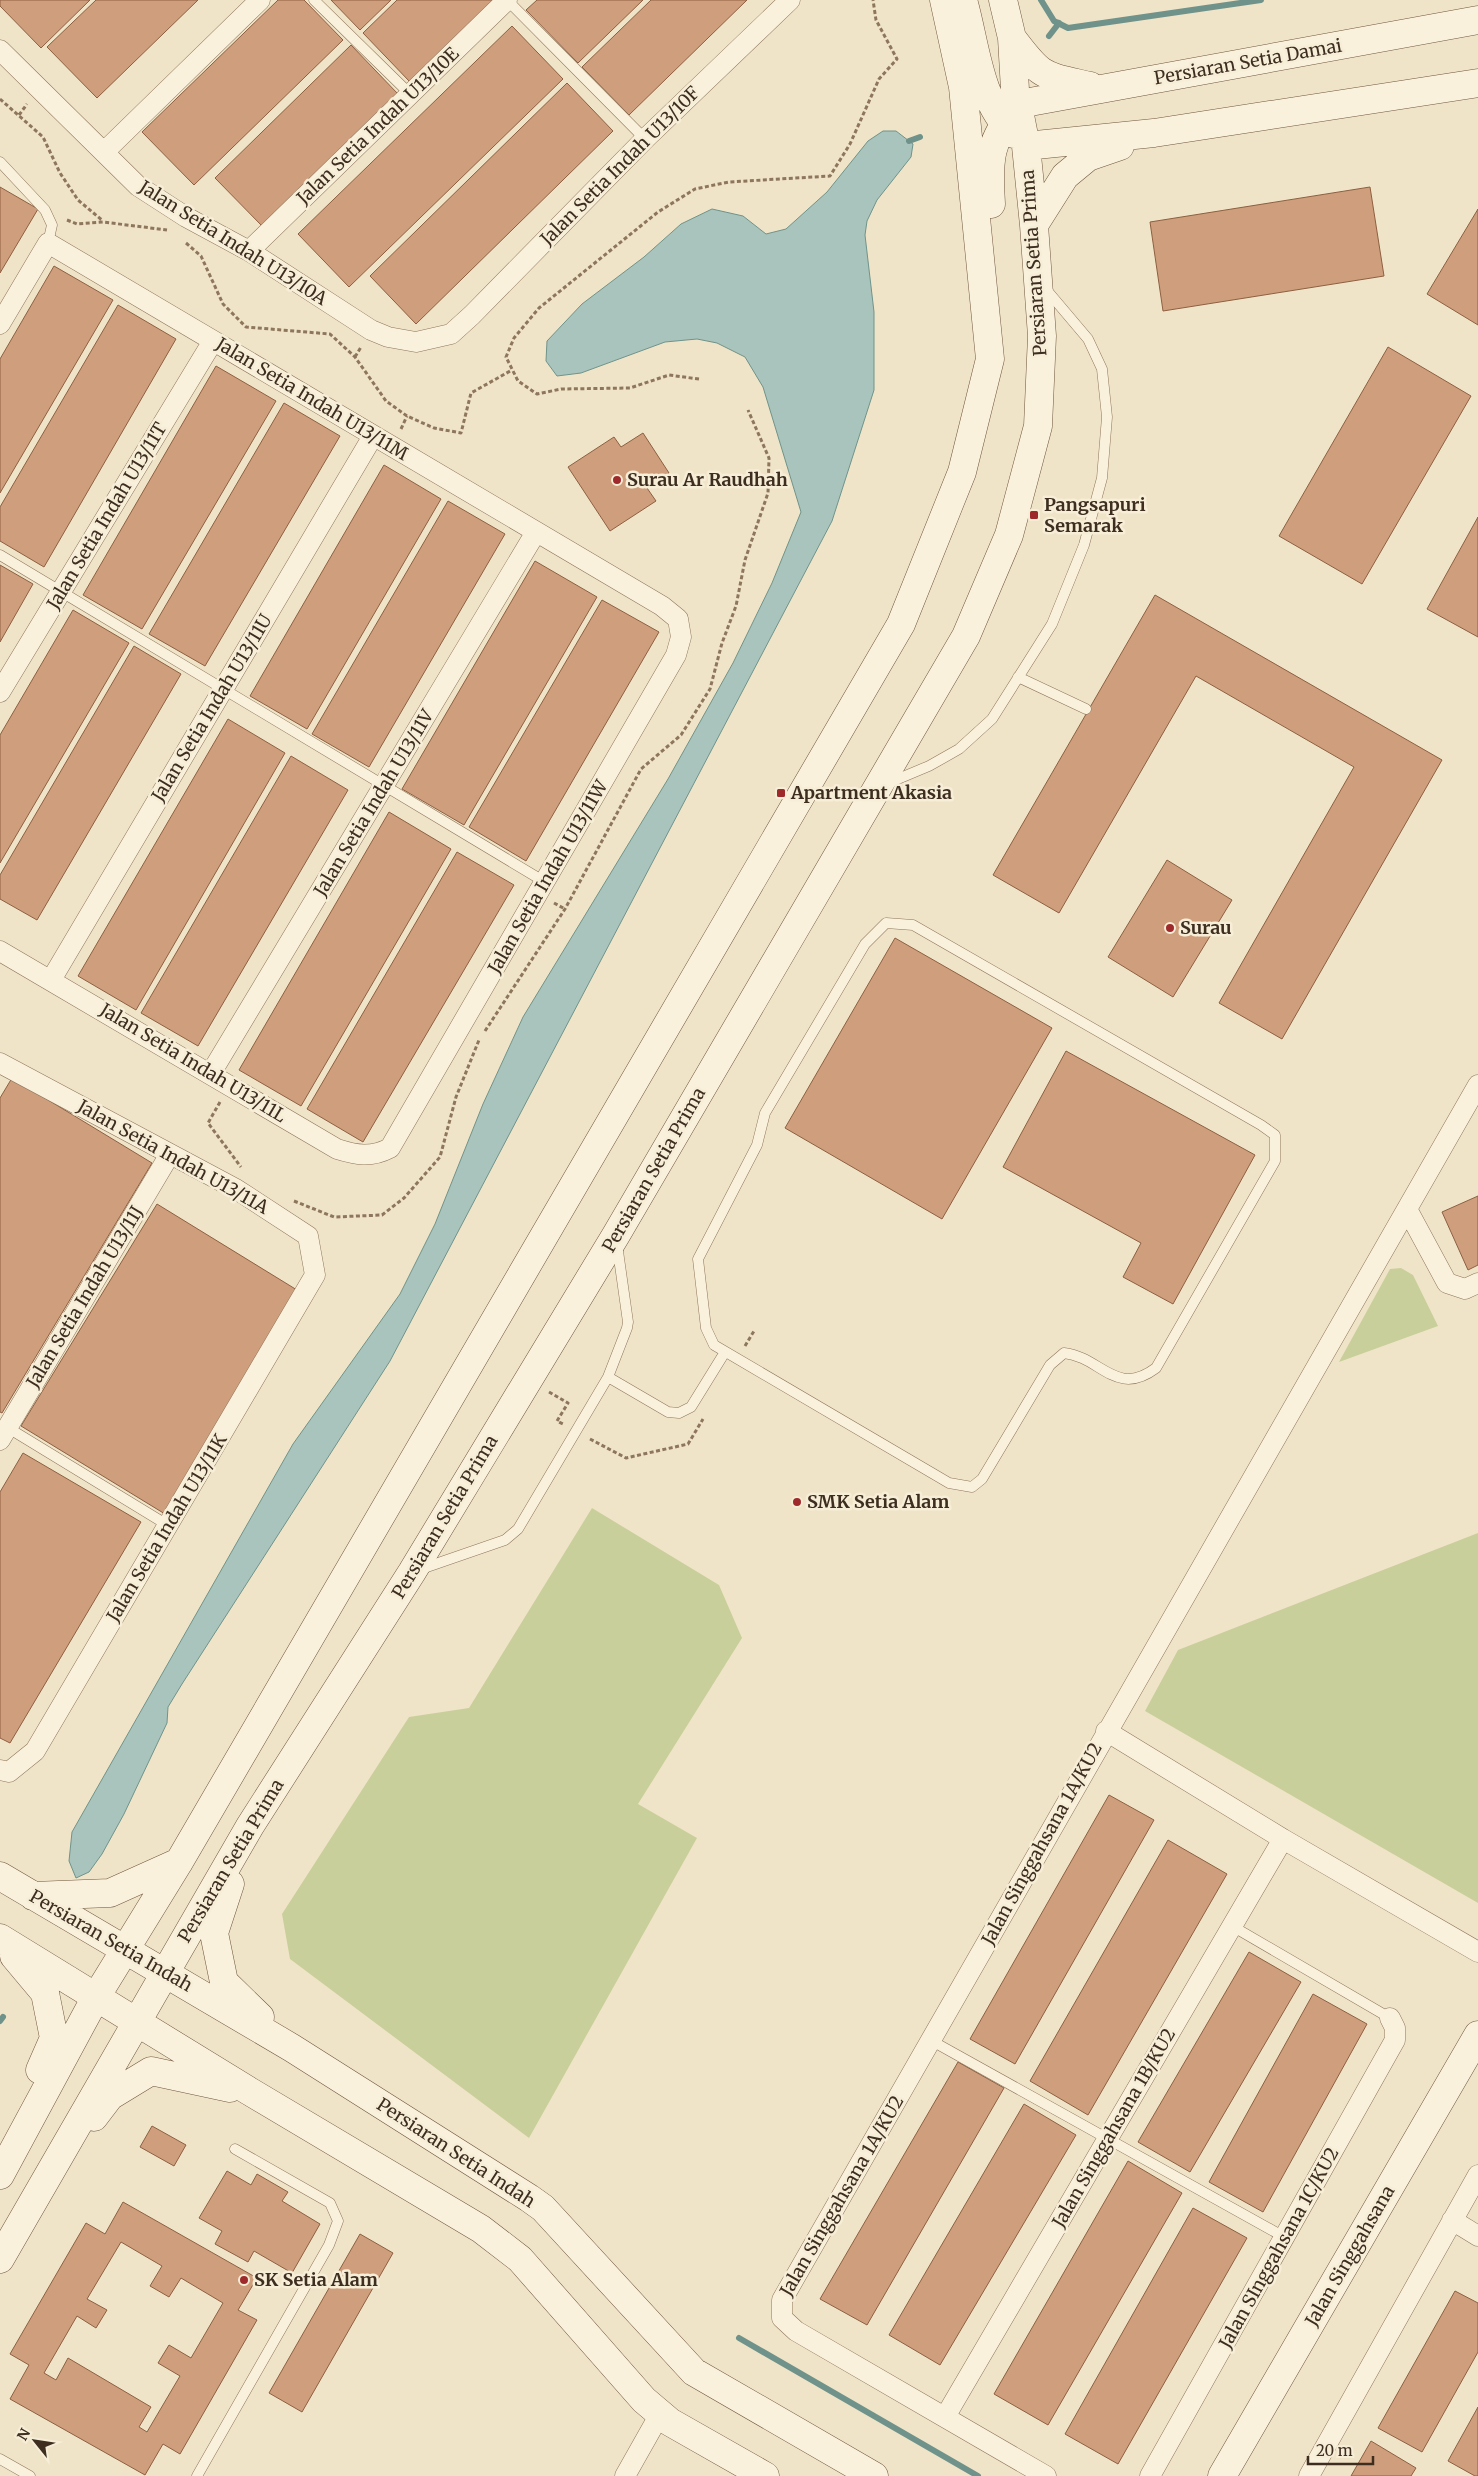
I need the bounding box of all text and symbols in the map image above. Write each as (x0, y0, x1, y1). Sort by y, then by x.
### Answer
street label: Persiaran Setia Damai (1152, 34, 1344, 89)
street label: Jalan Setia Indah U13/10E (291, 42, 464, 210)
street label: Jalan Setia Indah U13/10F (534, 81, 704, 251)
street label: Persiaran Setia Prima (1015, 169, 1051, 357)
street label: Jalan Setia Indah U13/10A (134, 175, 332, 310)
street label: Jalan Setia Indah U13/11M (211, 332, 413, 465)
street label: Jalan Setia Indah U13/11T (41, 418, 172, 614)
place label: Surau Ar Raudhah (627, 468, 788, 491)
marker: Surau Ar Raudhah (611, 474, 623, 486)
place label: Pangsapuri Semarak (1044, 493, 1146, 537)
marker: Pangsapuri Semarak (1028, 509, 1040, 521)
street label: Jalan Setia Indah U13/11U (146, 609, 277, 807)
street label: Jalan Setia Indah U13/11V (308, 704, 439, 901)
street label: Jalan Setia Indah U13/11W (482, 775, 613, 978)
place label: Apartment Akasia (790, 781, 952, 804)
marker: Apartment Akasia (775, 787, 787, 799)
place label: Surau (1180, 916, 1232, 939)
marker: Surau (1164, 922, 1176, 934)
street label: Jalan Setia Indah U13/11L (95, 997, 291, 1127)
street label: Persiaran Setia Prima (597, 1083, 710, 1256)
street label: Jalan Setia Indah U13/11A (73, 1094, 273, 1219)
street label: Jalan Setia Indah U13/11J (21, 1201, 148, 1393)
street label: Jalan Setia Indah U13/11K (101, 1430, 232, 1627)
street label: Persiaran Setia Prima (387, 1431, 503, 1603)
place label: SMK Setia Alam (807, 1490, 949, 1513)
marker: SMK Setia Alam (791, 1496, 803, 1508)
street label: Jalan Singgahsana 1A/KU2 (976, 1739, 1107, 1950)
street label: Persiaran Setia Prima (173, 1775, 289, 1947)
street label: Persiaran Setia Indah (26, 1884, 197, 1997)
street label: Jalan Singgahsana 1B/KU2 (1047, 2024, 1180, 2232)
street label: Jalan Singgahsana 1A/KU2 (774, 2091, 908, 2301)
street label: Persiaran Setia Indah (373, 2093, 540, 2213)
street label: Jalan SInggahsana 1C/KU2 (1213, 2143, 1343, 2353)
street label: Jalan Singgahsana (1299, 2181, 1399, 2331)
place label: SK Setia Alam (254, 2268, 378, 2291)
marker: SK Setia Alam (238, 2274, 250, 2286)
north arrow (10, 2416, 60, 2466)
text: N (13, 2425, 34, 2444)
scale bar (1308, 2434, 1373, 2466)
text: 20 m (1316, 2441, 1353, 2460)

